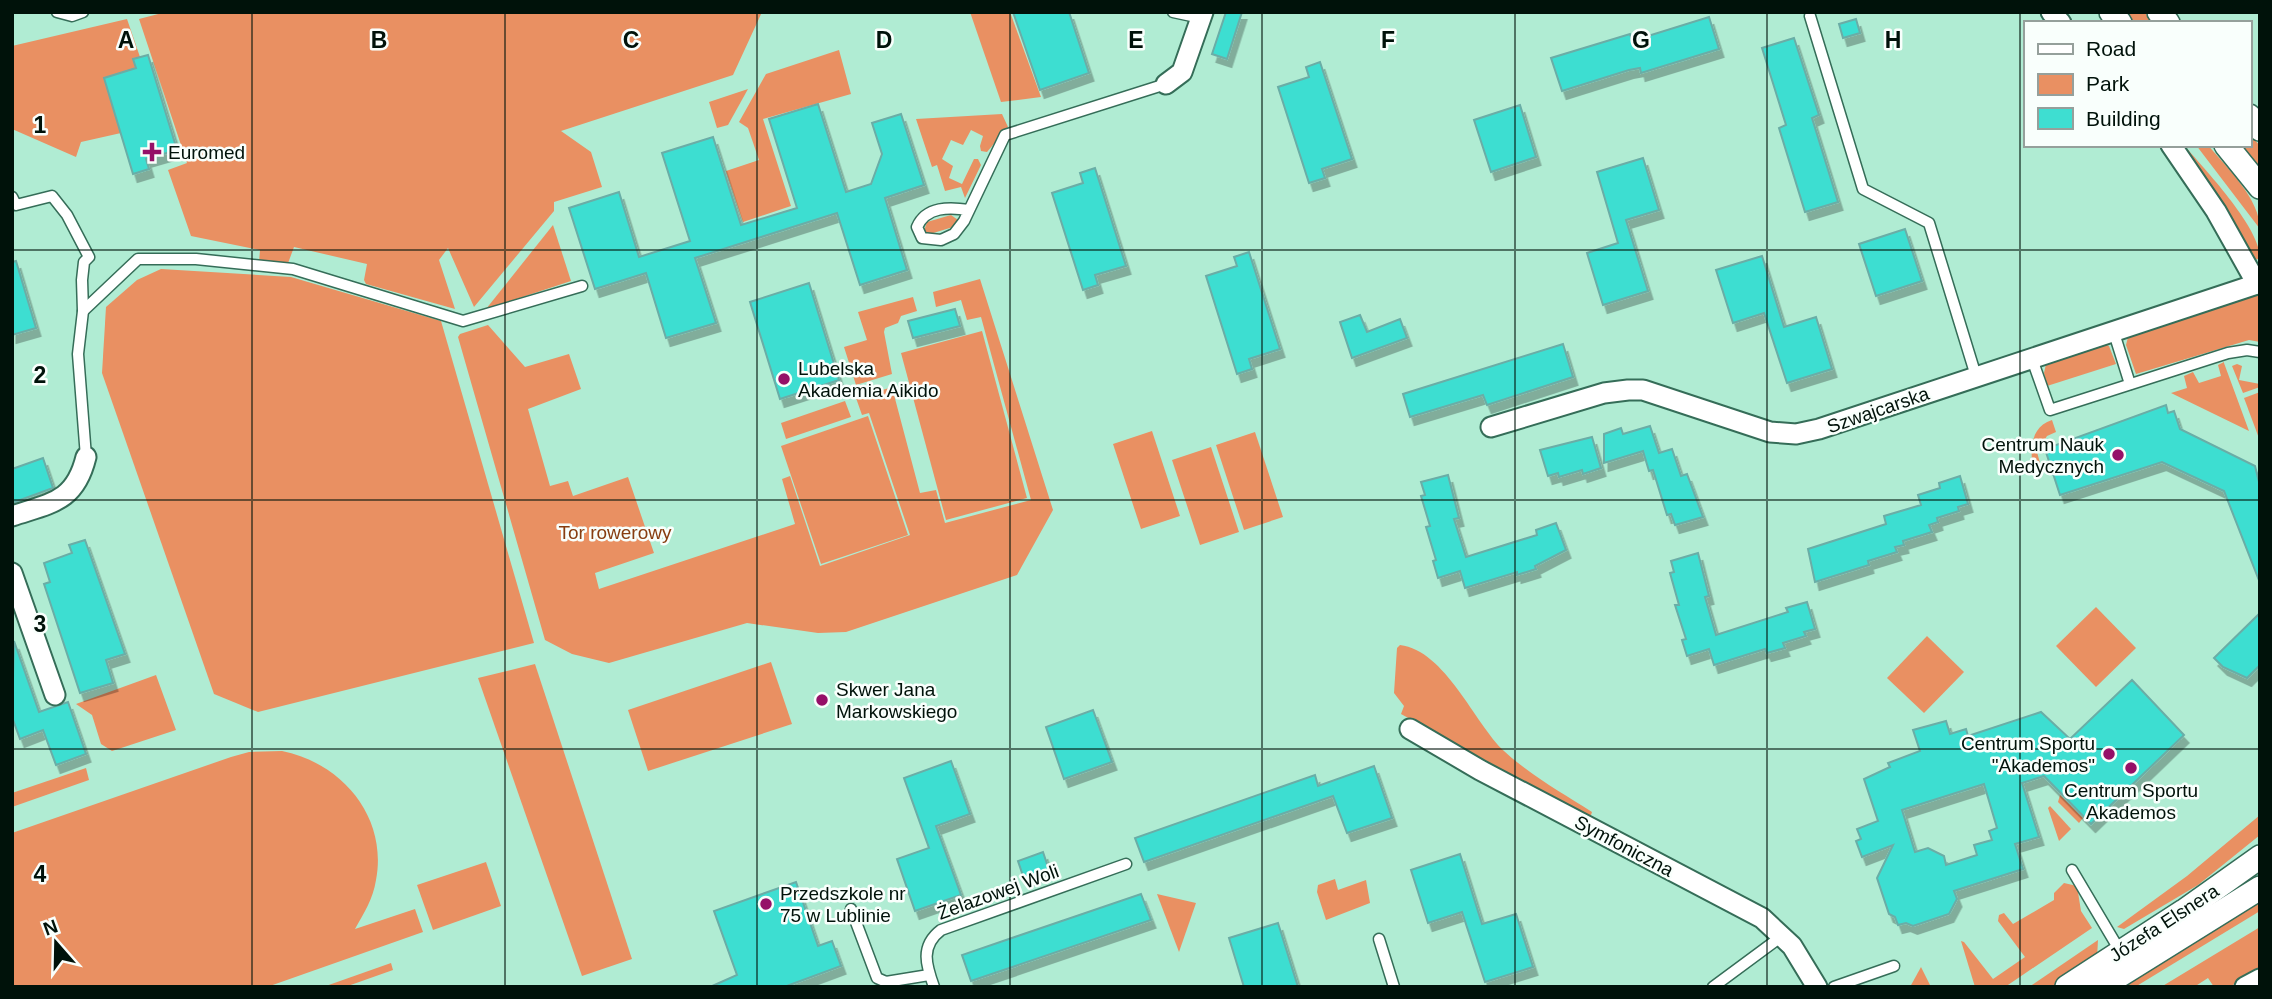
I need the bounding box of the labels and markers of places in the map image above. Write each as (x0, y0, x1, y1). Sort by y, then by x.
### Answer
marker: Euromed (142, 142, 162, 162)
place label: Euromed (168, 142, 245, 163)
place label: Lubelska Akademia Aikido (798, 358, 938, 401)
marker: Lubelska Akademia Aikido (776, 371, 792, 387)
place label: Centrum Nauk Medycznych (1982, 434, 2104, 477)
marker: Centrum Nauk Medycznych (2110, 447, 2126, 463)
place label: Skwer Jana Markowskiego (836, 679, 957, 722)
marker: Skwer Jana Markowskiego (814, 692, 830, 708)
place label: Centrum Sportu "Akademos" (1961, 733, 2095, 776)
marker: Centrum Sportu "Akademos" (2101, 746, 2117, 762)
marker: Centrum Sportu Akademos (2123, 760, 2139, 776)
place label: Centrum Sportu Akademos (2064, 780, 2198, 823)
place label: Przedszkole nr 75 w Lublinie (780, 883, 906, 926)
marker: Przedszkole nr 75 w Lublinie (758, 896, 774, 912)

